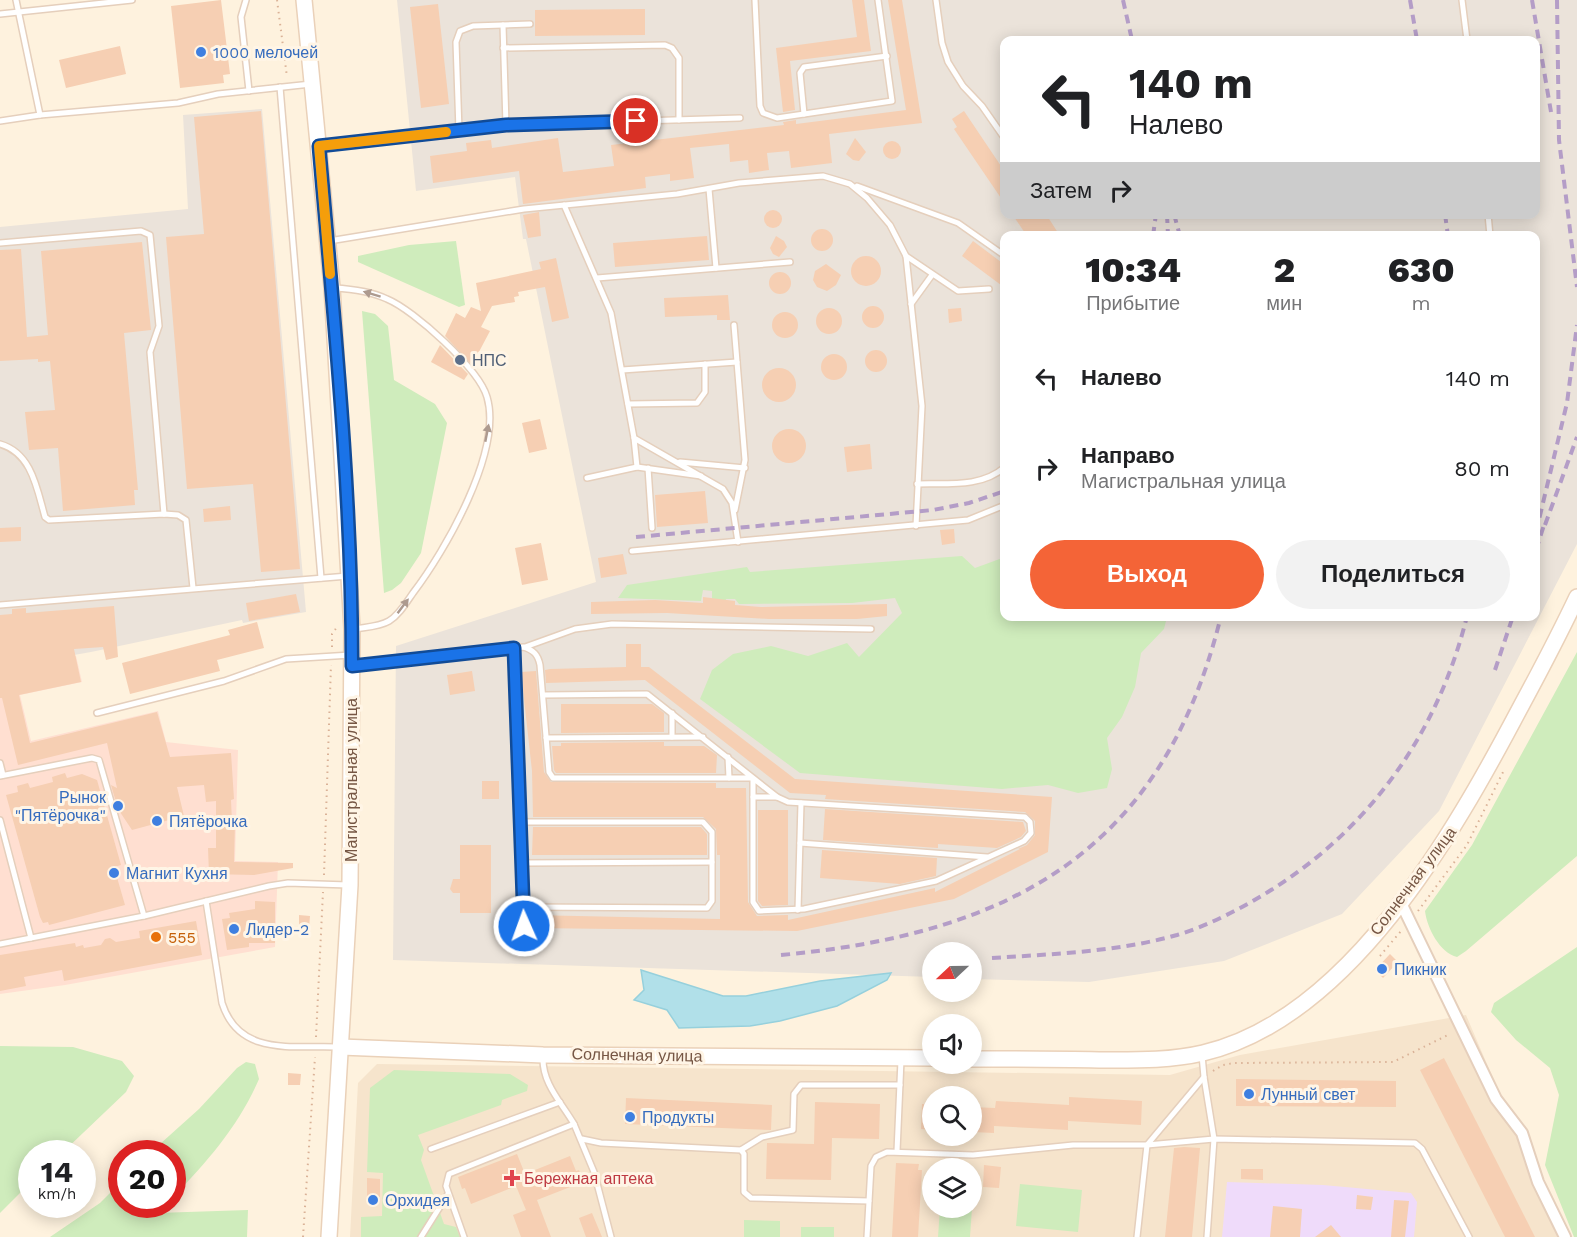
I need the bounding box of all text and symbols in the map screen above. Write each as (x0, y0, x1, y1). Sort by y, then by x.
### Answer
place label: 1000 мелочей (213, 43, 318, 62)
marker: 1000 мелочей (194, 45, 208, 59)
text: 140 m (1129, 59, 1253, 108)
icon: left (1030, 60, 1108, 138)
pin (610, 95, 661, 146)
icon: arrive (619, 104, 652, 137)
text: Налево (1129, 109, 1223, 141)
icon: right (1104, 174, 1137, 207)
text: Затем (1030, 178, 1092, 203)
text: 10:34 (1085, 249, 1181, 291)
text: 2 (1273, 249, 1295, 291)
text: 630 (1387, 249, 1455, 291)
one-way arrow (363, 289, 381, 298)
text: Прибытие (1086, 291, 1180, 315)
text: мин (1266, 291, 1302, 315)
text: m (1412, 291, 1431, 315)
place label: НПС (472, 351, 507, 370)
marker: НПС (453, 353, 467, 367)
icon: left (1030, 362, 1063, 395)
text: Налево (1081, 365, 1162, 390)
text: 140 m (1446, 366, 1510, 391)
one-way arrow (483, 423, 492, 442)
text: Направо (1081, 443, 1175, 468)
icon: right (1030, 452, 1063, 485)
text: 80 m (1454, 456, 1510, 481)
text: Магистральная улица (1081, 469, 1286, 493)
button: Выход (1030, 540, 1264, 609)
button: Поделиться (1276, 540, 1510, 609)
one-way arrow (397, 599, 409, 614)
street label: Магистральная улица (342, 698, 361, 862)
place label: Рынок "Пятёрочка" (15, 788, 107, 825)
marker: Рынок "Пятёрочка" (111, 799, 125, 813)
place label: Пятёрочка (169, 812, 248, 831)
marker: Пятёрочка (150, 814, 164, 828)
street label: Солнечная улица (1366, 823, 1460, 939)
place label: Магнит Кухня (126, 864, 228, 883)
marker: Магнит Кухня (107, 866, 121, 880)
position arrow (492, 894, 556, 958)
place label: Лидер-2 (246, 920, 309, 939)
marker: Лидер-2 (227, 922, 241, 936)
place label: 555 (168, 928, 196, 947)
marker: 555 (149, 930, 163, 944)
north arrow (922, 942, 982, 1002)
map controls (922, 942, 982, 1218)
place label: Пикник (1394, 960, 1447, 979)
marker: Пикник (1375, 962, 1389, 976)
button: sound (922, 1014, 982, 1074)
street label: Солнечная улица (571, 1044, 703, 1066)
place label: Лунный свет (1261, 1085, 1356, 1104)
button: search (922, 1086, 982, 1146)
marker: Лунный свет (1242, 1087, 1256, 1101)
place label: Продукты (642, 1108, 714, 1127)
marker: Продукты (623, 1110, 637, 1124)
speed limit sign: 20 (108, 1140, 186, 1218)
text: 14 (41, 1154, 73, 1189)
button: layers (922, 1158, 982, 1218)
place label: Бережная аптека (524, 1169, 654, 1188)
marker: Бережная аптека (505, 1171, 519, 1185)
text: km/h (38, 1185, 76, 1203)
place label: Орхидея (385, 1191, 450, 1210)
marker: Орхидея (366, 1193, 380, 1207)

